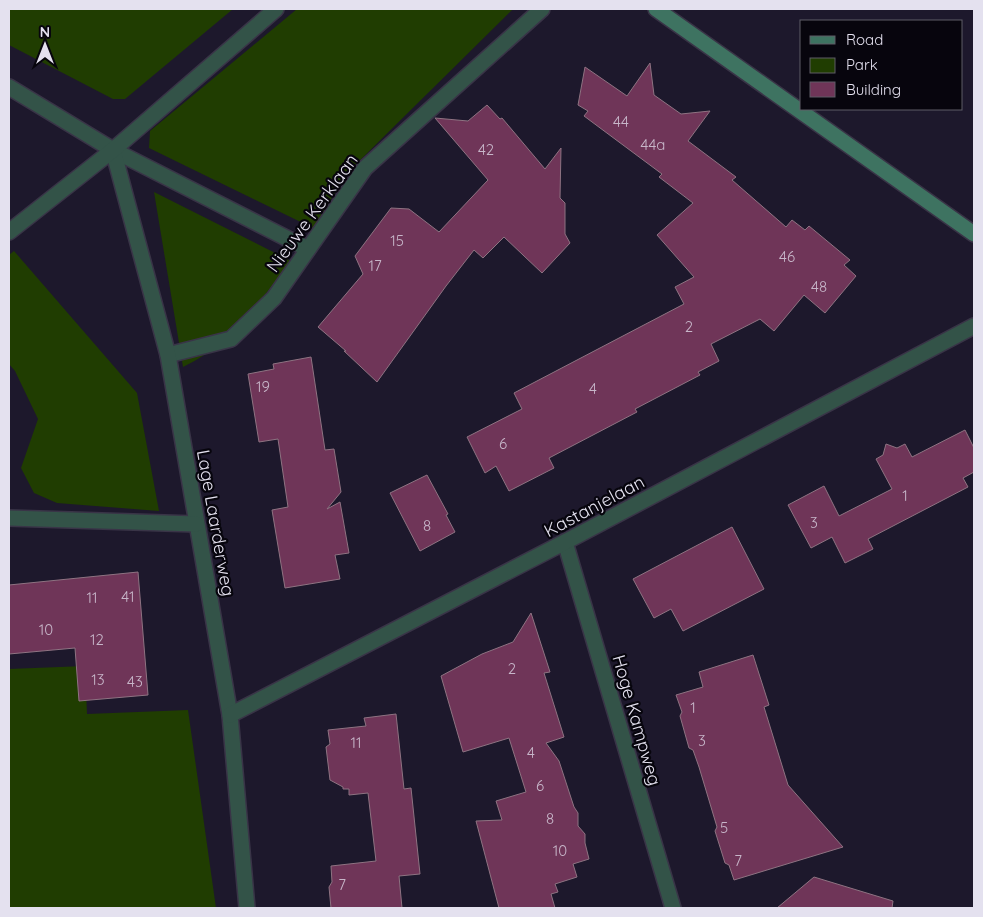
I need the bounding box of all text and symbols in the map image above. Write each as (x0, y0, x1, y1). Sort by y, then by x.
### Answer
north arrow (20, 20, 70, 70)
legend (800, 20, 963, 110)
text: N (40, 23, 50, 41)
text: Road (846, 30, 883, 49)
text: Park (846, 55, 878, 74)
text: Building (846, 80, 901, 99)
house number: 44 (613, 112, 629, 131)
house number: 44a (641, 135, 665, 154)
house number: 42 (478, 140, 494, 159)
street label: Nieuwe Kerklaan (261, 149, 363, 277)
house number: 15 (390, 231, 404, 250)
house number: 46 (779, 247, 795, 266)
house number: 17 (368, 256, 382, 275)
house number: 48 (811, 277, 827, 296)
house number: 2 (685, 317, 693, 336)
house number: 19 (256, 377, 270, 396)
house number: 4 (589, 379, 597, 398)
house number: 6 (499, 434, 507, 453)
street label: Lage Laarderweg (192, 448, 240, 598)
street label: Kastanjelaan (540, 470, 648, 542)
house number: 1 (902, 486, 908, 505)
house number: 3 (810, 513, 818, 532)
house number: 8 (423, 516, 431, 535)
house number: 41 (121, 587, 135, 606)
house number: 11 (86, 588, 98, 607)
house number: 10 (39, 620, 53, 639)
house number: 12 (90, 630, 104, 649)
street label: Hoge Kampweg (607, 652, 667, 788)
house number: 2 (508, 659, 516, 678)
house number: 13 (91, 670, 105, 689)
house number: 43 (127, 672, 143, 691)
house number: 1 (690, 698, 696, 717)
house number: 3 (698, 731, 706, 750)
house number: 11 (350, 733, 362, 752)
house number: 4 (527, 743, 535, 762)
house number: 6 (536, 776, 544, 795)
house number: 8 (546, 809, 554, 828)
house number: 5 (720, 818, 728, 837)
house number: 10 (553, 841, 567, 860)
house number: 7 (734, 851, 742, 870)
house number: 7 (338, 875, 346, 894)

